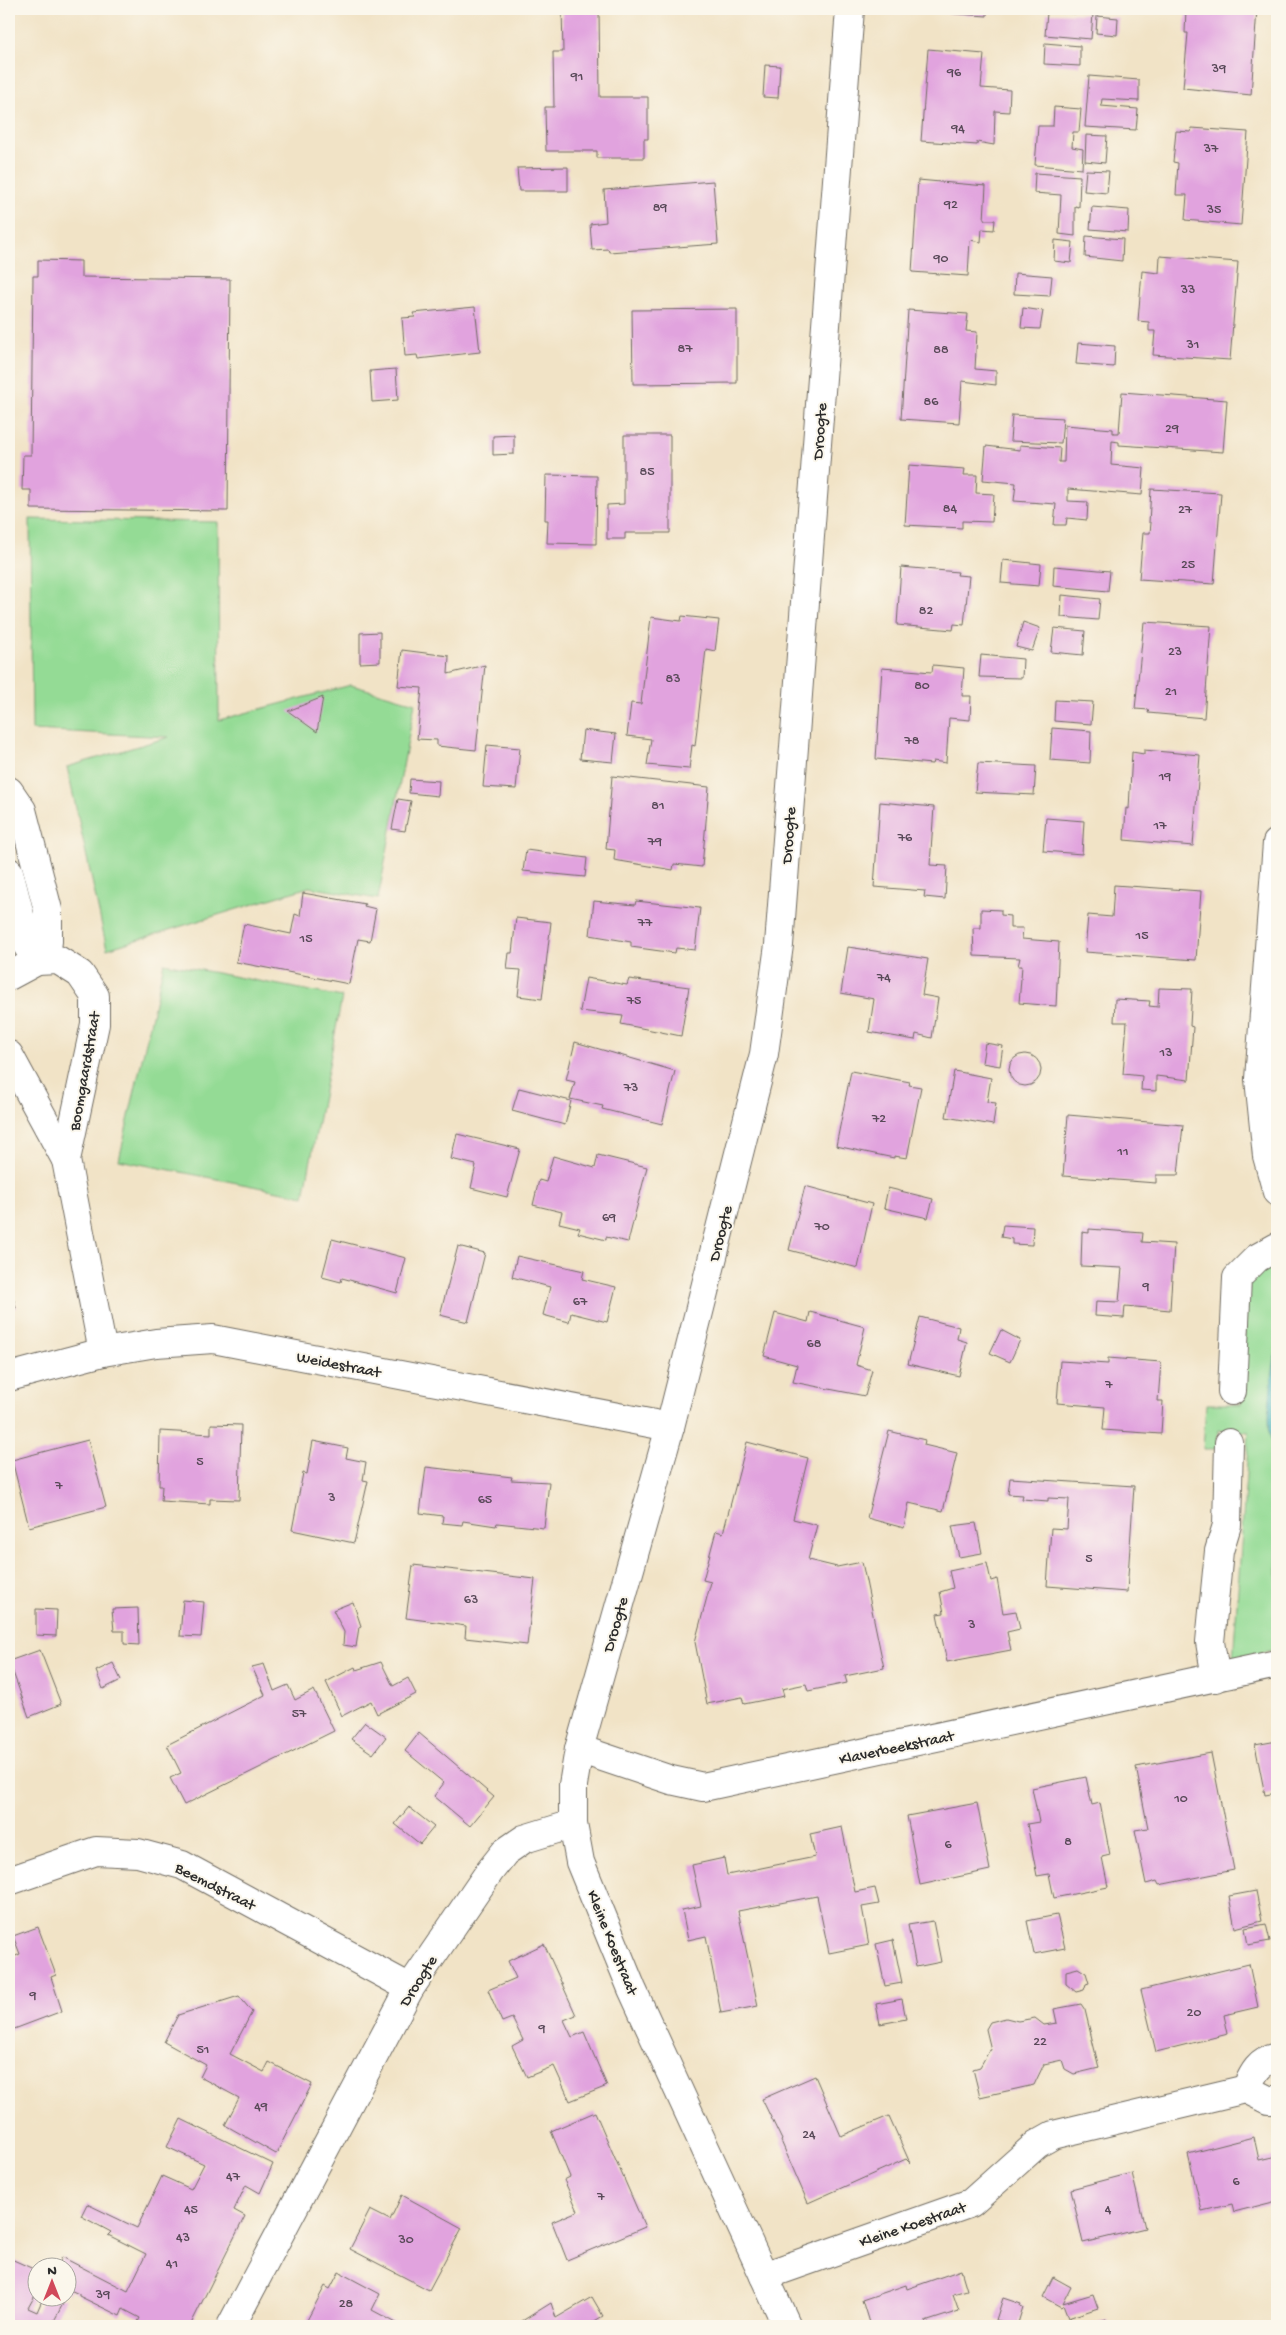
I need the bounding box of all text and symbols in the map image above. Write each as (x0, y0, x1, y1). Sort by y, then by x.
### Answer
house number: 39 (1211, 61, 1226, 78)
house number: 96 (946, 65, 962, 82)
house number: 91 (570, 69, 583, 86)
house number: 94 (950, 121, 965, 138)
house number: 37 (1203, 141, 1219, 158)
house number: 92 (943, 197, 958, 214)
house number: 89 (653, 200, 667, 217)
house number: 35 (1206, 202, 1221, 219)
house number: 90 (933, 251, 949, 268)
house number: 33 (1180, 282, 1195, 299)
house number: 31 (1186, 337, 1199, 354)
house number: 87 (678, 341, 693, 358)
house number: 88 (933, 342, 949, 359)
house number: 86 (924, 394, 939, 411)
street label: Droogte (810, 402, 833, 461)
house number: 29 (1165, 421, 1179, 438)
house number: 85 (639, 464, 655, 481)
house number: 84 (943, 501, 958, 518)
house number: 27 (1178, 502, 1193, 519)
house number: 25 (1181, 557, 1195, 574)
house number: 82 (919, 603, 933, 620)
house number: 23 (1168, 644, 1182, 661)
house number: 83 (666, 671, 680, 688)
house number: 80 (914, 678, 930, 695)
house number: 21 (1165, 684, 1177, 701)
house number: 78 (904, 733, 920, 750)
house number: 19 (1158, 769, 1171, 786)
house number: 81 (651, 798, 665, 815)
street label: Droogte (779, 806, 802, 865)
house number: 17 (1153, 818, 1167, 835)
house number: 76 (897, 830, 913, 847)
house number: 79 (647, 834, 662, 851)
house number: 77 (637, 915, 653, 932)
house number: 15 (1134, 928, 1149, 945)
house number: 15 (298, 931, 313, 948)
house number: 74 (876, 970, 891, 987)
house number: 75 (626, 993, 641, 1010)
street label: Boomgaardstraat (66, 1009, 107, 1134)
house number: 13 (1159, 1045, 1172, 1062)
house number: 73 (623, 1080, 638, 1097)
house number: 72 (871, 1111, 886, 1128)
house number: 11 (1116, 1144, 1129, 1161)
street label: Droogte (706, 1203, 739, 1265)
house number: 69 (602, 1210, 616, 1227)
house number: 70 (813, 1219, 830, 1236)
house number: 9 (1141, 1279, 1150, 1296)
house number: 67 (573, 1294, 588, 1311)
house number: 68 (807, 1336, 822, 1353)
street label: Weidestraat (295, 1349, 383, 1384)
house number: 7 (1104, 1377, 1113, 1394)
house number: 5 (196, 1454, 204, 1471)
house number: 7 (54, 1478, 63, 1495)
house number: 3 (327, 1490, 336, 1507)
house number: 65 (478, 1492, 492, 1509)
house number: 5 (1085, 1551, 1093, 1568)
house number: 63 (464, 1592, 478, 1609)
street label: Droogte (600, 1594, 635, 1656)
house number: 3 (967, 1617, 976, 1634)
house number: 57 (292, 1706, 307, 1723)
street label: Klaverbeekstraat (838, 1728, 957, 1771)
house number: 10 (1173, 1791, 1188, 1808)
house number: 8 (1064, 1834, 1072, 1851)
house number: 6 (944, 1837, 952, 1854)
street label: Beemdstraat (170, 1859, 259, 1917)
street label: Kleine Koestraat (581, 1888, 641, 2000)
street label: Droogte (396, 1952, 443, 2012)
house number: 9 (28, 1988, 37, 2005)
house number: 20 (1187, 2005, 1201, 2022)
house number: 9 (537, 2021, 546, 2038)
house number: 22 (1033, 2034, 1047, 2051)
house number: 51 (196, 2042, 210, 2059)
house number: 49 (254, 2099, 268, 2116)
house number: 24 (802, 2127, 816, 2144)
house number: 47 (226, 2169, 241, 2186)
house number: 6 (1232, 2174, 1240, 2191)
house number: 7 (596, 2189, 605, 2206)
street label: Kleine Koestraat (857, 2199, 970, 2253)
house number: 45 (184, 2202, 198, 2219)
house number: 4 (1105, 2202, 1112, 2219)
house number: 43 (176, 2230, 190, 2247)
house number: 30 (397, 2232, 414, 2249)
house number: 41 (166, 2256, 178, 2273)
north arrow (28, 2258, 78, 2308)
text: N (47, 2263, 57, 2280)
house number: 39 (95, 2287, 110, 2304)
house number: 28 (339, 2296, 354, 2313)

